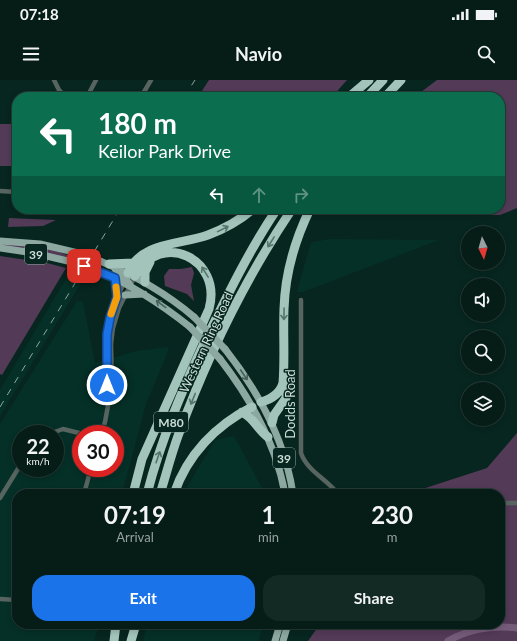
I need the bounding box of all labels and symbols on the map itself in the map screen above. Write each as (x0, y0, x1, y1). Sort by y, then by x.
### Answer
one-way arrow (217, 225, 229, 232)
north arrow (461, 226, 505, 270)
one-way arrow (267, 236, 275, 247)
road number: 39 (25, 244, 47, 264)
pin (67, 249, 101, 283)
one-way arrow (201, 267, 209, 278)
street label: Western Ring Road (176, 289, 236, 395)
one-way arrow (155, 300, 166, 308)
one-way arrow (280, 307, 288, 320)
position arrow (86, 364, 128, 406)
one-way arrow (240, 369, 248, 380)
street label: Dodds Road (282, 369, 298, 439)
one-way arrow (189, 393, 196, 405)
road number: M80 (154, 412, 188, 432)
speed limit sign: 30 (72, 425, 124, 477)
road number: 39 (273, 448, 295, 468)
one-way arrow (155, 450, 162, 463)

